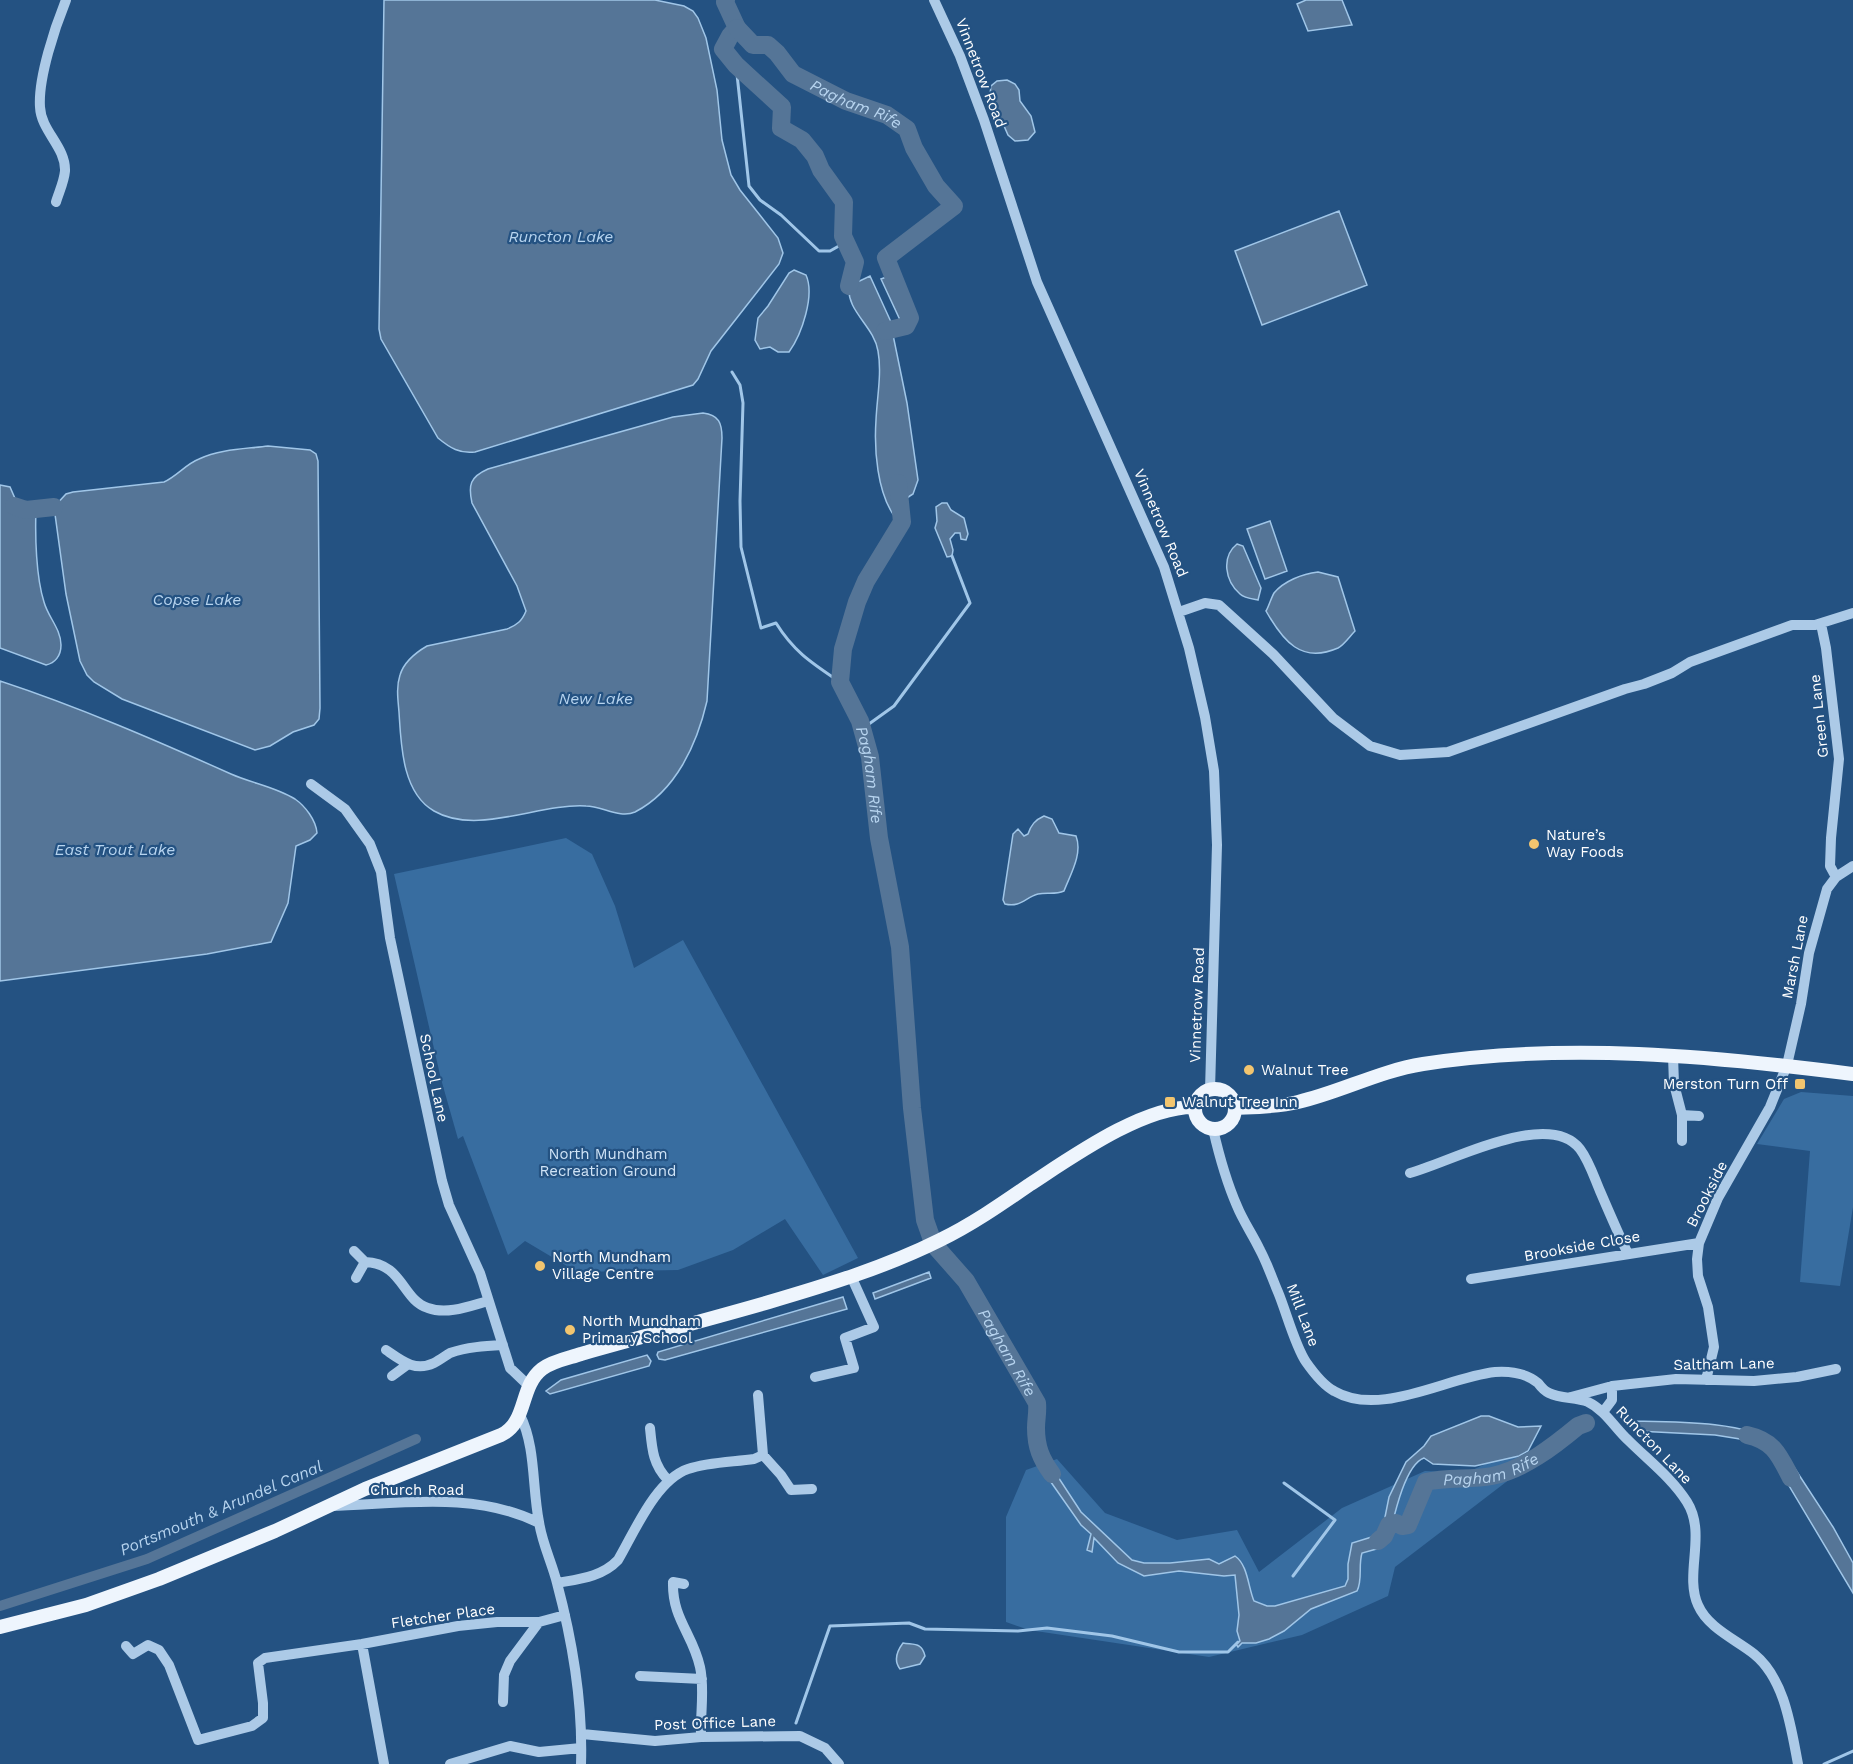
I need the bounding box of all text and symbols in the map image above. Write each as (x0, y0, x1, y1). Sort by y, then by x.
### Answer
street label: Vinnetrow Road (952, 16, 1010, 130)
water label: Pagham Rife (807, 75, 906, 132)
water label: Runcton Lake (508, 227, 614, 246)
street label: Vinnetrow Road (1130, 466, 1192, 580)
water label: Copse Lake (152, 590, 242, 609)
street label: Green Lane (1806, 673, 1832, 759)
water label: New Lake (559, 689, 633, 708)
water label: Pagham Rife (852, 724, 887, 824)
place label: Nature’s Way Foods (1546, 826, 1624, 861)
marker: Nature’s Way Foods (1527, 837, 1541, 851)
water label: East Trout Lake (55, 840, 175, 859)
street label: Marsh Lane (1778, 914, 1812, 1000)
street label: Vinnetrow Road (1186, 947, 1208, 1063)
street label: School Lane (416, 1032, 452, 1124)
place label: Walnut Tree (1261, 1061, 1349, 1079)
marker: Walnut Tree (1242, 1063, 1256, 1077)
place label: Merston Turn Off (1663, 1075, 1788, 1093)
marker: Merston Turn Off (1793, 1077, 1807, 1091)
place label: Walnut Tree Inn (1182, 1093, 1298, 1111)
marker: Walnut Tree Inn (1163, 1095, 1177, 1109)
park label: North Mundham Recreation Ground (540, 1145, 676, 1180)
street label: Brookside (1683, 1158, 1731, 1230)
street label: Brookside Close (1523, 1227, 1641, 1265)
place label: North Mundham Village Centre (552, 1248, 671, 1283)
marker: North Mundham Village Centre (533, 1259, 547, 1273)
street label: Mill Lane (1283, 1281, 1323, 1349)
water label: Pagham Rife (975, 1305, 1041, 1400)
place label: North Mundham Primary School (582, 1312, 701, 1347)
marker: North Mundham Primary School (563, 1323, 577, 1337)
street label: Saltham Lane (1673, 1354, 1775, 1374)
street label: Runcton Lane (1612, 1402, 1696, 1488)
water label: Pagham Rife (1442, 1448, 1542, 1489)
water label: Portsmouth & Arundel Canal (117, 1457, 325, 1559)
street label: Church Road (370, 1481, 464, 1499)
street label: Fletcher Place (390, 1600, 496, 1632)
street label: Post Office Lane (654, 1712, 776, 1734)

